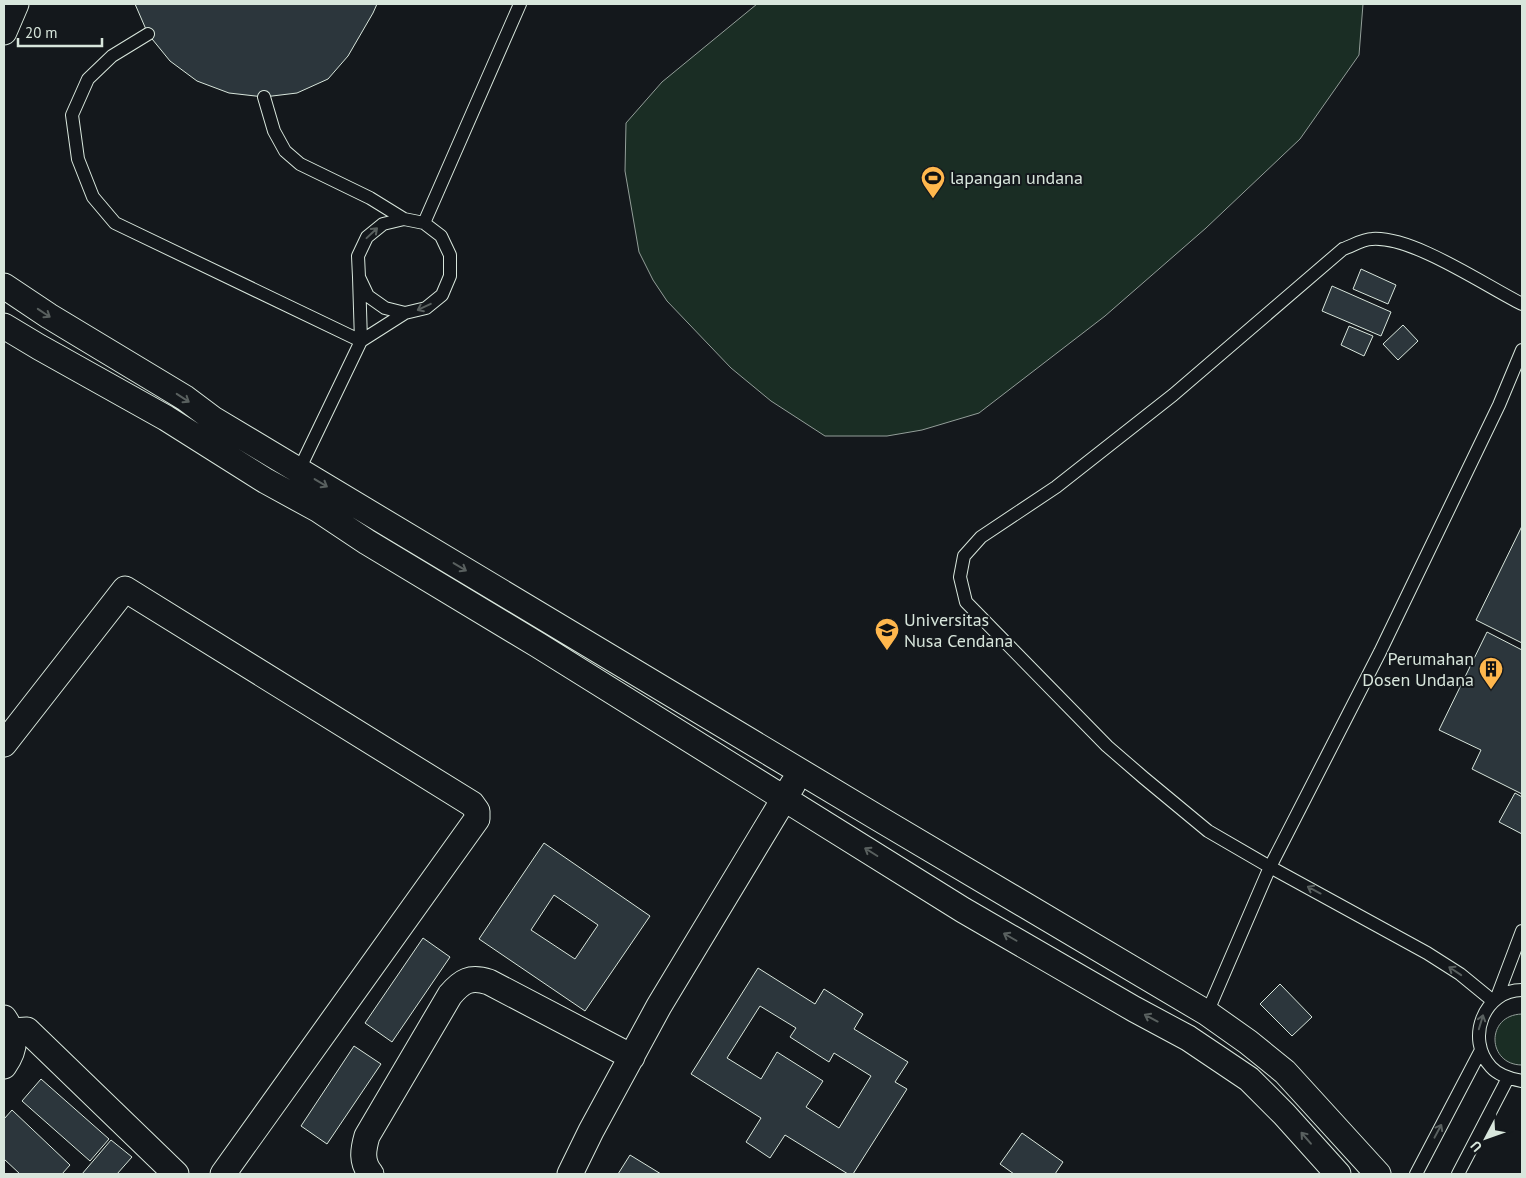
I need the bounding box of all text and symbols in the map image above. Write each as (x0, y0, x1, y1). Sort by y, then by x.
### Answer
scale bar (18, 15, 101, 47)
text: 20 m (25, 23, 58, 42)
sports icon: lapangan undana (920, 165, 946, 199)
place label: lapangan undana (950, 166, 1083, 189)
one-way arrow (366, 227, 379, 239)
one-way arrow (416, 302, 431, 312)
one-way arrow (37, 308, 51, 318)
one-way arrow (176, 392, 190, 403)
one-way arrow (313, 479, 327, 489)
one-way arrow (453, 562, 467, 572)
place label: Universitas Nusa Cendana (904, 608, 1013, 652)
school or university icon: Universitas Nusa Cendana (874, 617, 900, 651)
place label: Perumahan Dosen Undana (1362, 647, 1474, 691)
building icon: Perumahan Dosen Undana (1478, 656, 1504, 690)
one-way arrow (865, 847, 879, 857)
one-way arrow (1307, 885, 1322, 894)
one-way arrow (1003, 931, 1018, 941)
one-way arrow (1448, 965, 1462, 976)
one-way arrow (1144, 1013, 1159, 1022)
one-way arrow (1477, 1014, 1487, 1030)
north arrow (1461, 1113, 1511, 1163)
one-way arrow (1434, 1124, 1443, 1139)
one-way arrow (1300, 1131, 1311, 1144)
text: U (1467, 1137, 1486, 1156)

